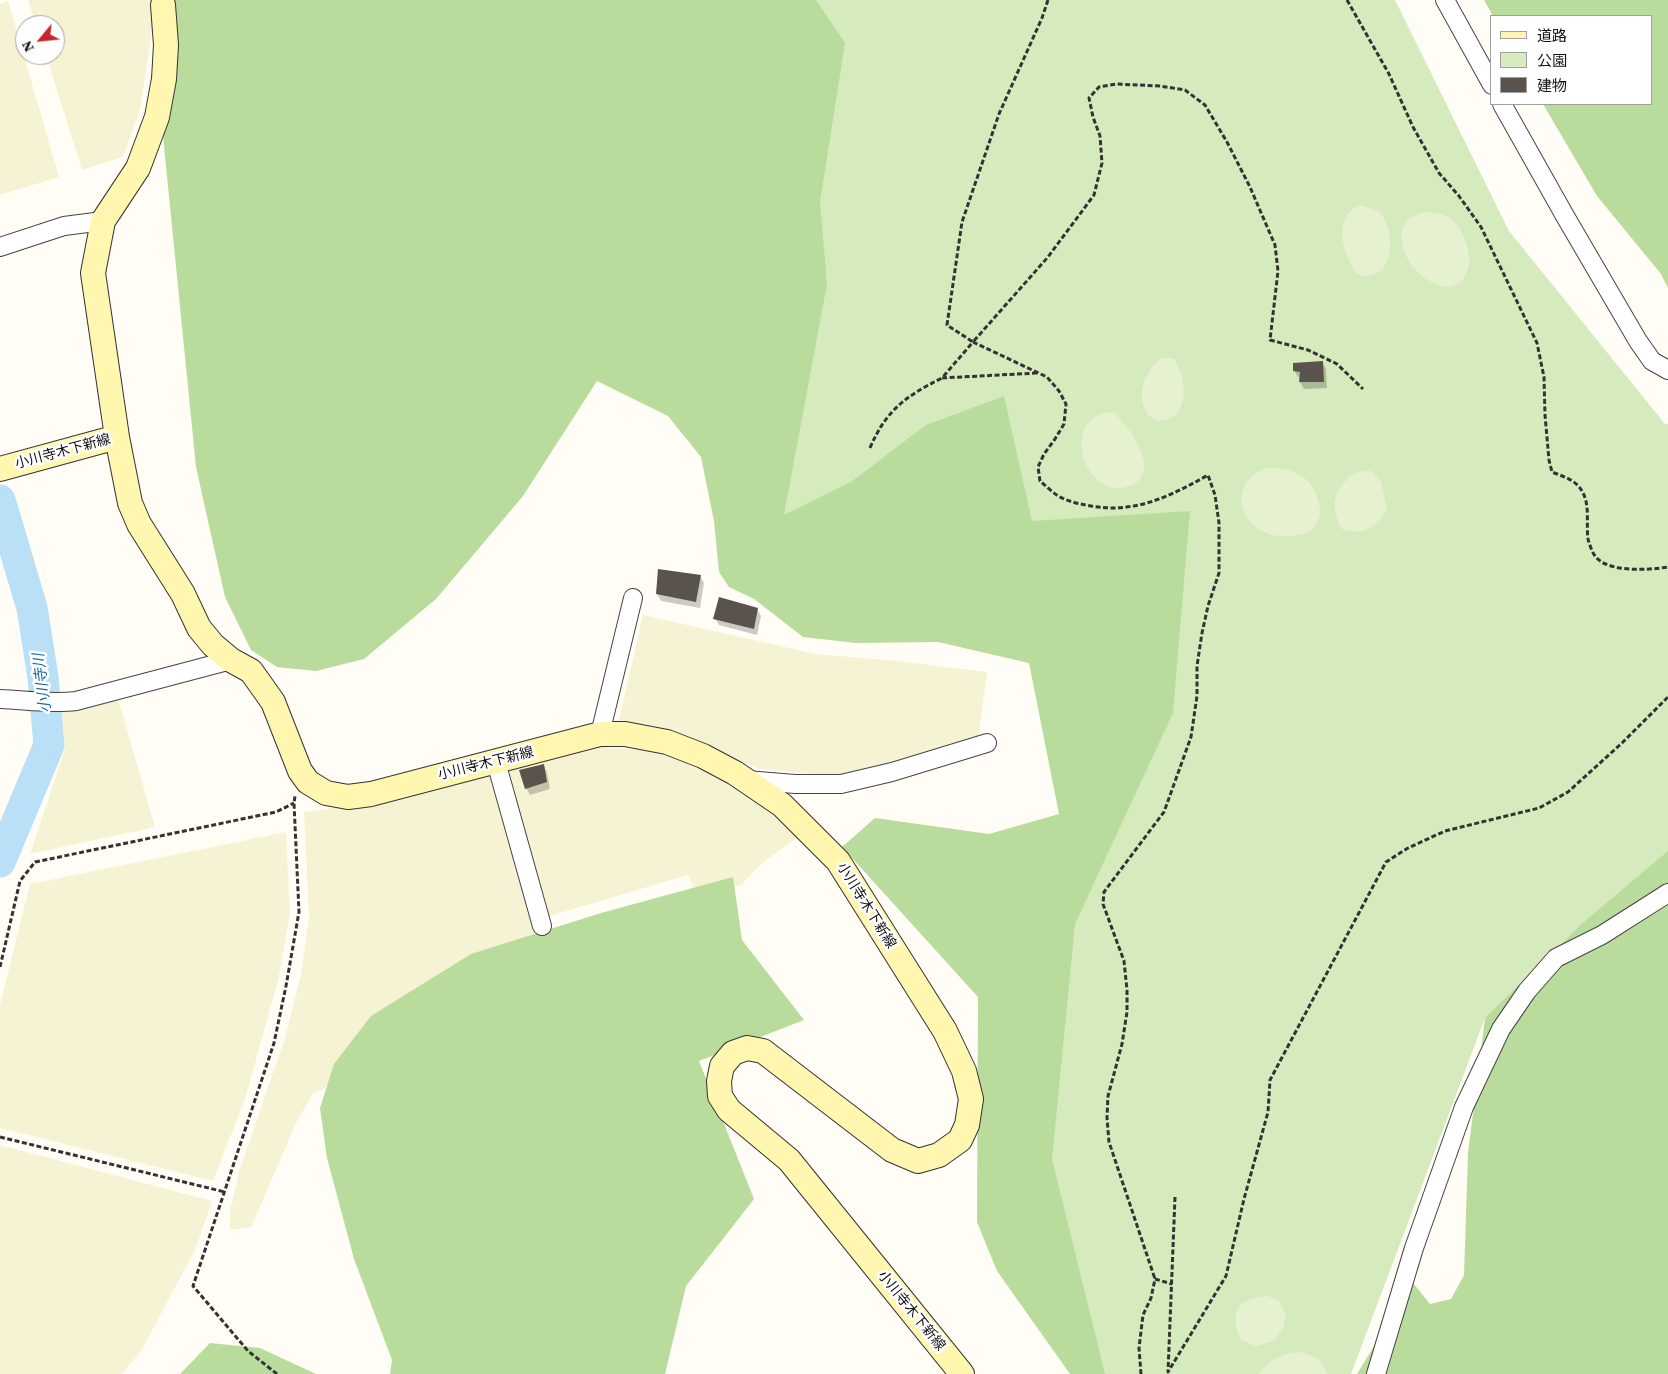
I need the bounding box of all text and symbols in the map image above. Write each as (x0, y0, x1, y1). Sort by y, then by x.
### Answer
north arrow (15, 15, 65, 65)
legend (1490, 15, 1653, 105)
text: 道路 (1537, 25, 1567, 46)
text: N (16, 37, 39, 56)
text: 公園 (1537, 50, 1567, 71)
text: 建物 (1537, 75, 1567, 96)
street label: 小川寺木下新線 (13, 431, 113, 473)
water label: 小川寺川 (30, 652, 56, 714)
street label: 小川寺木下新線 (436, 744, 536, 784)
street label: 小川寺木下新線 (833, 860, 899, 952)
street label: 小川寺木下新線 (874, 1268, 948, 1354)

